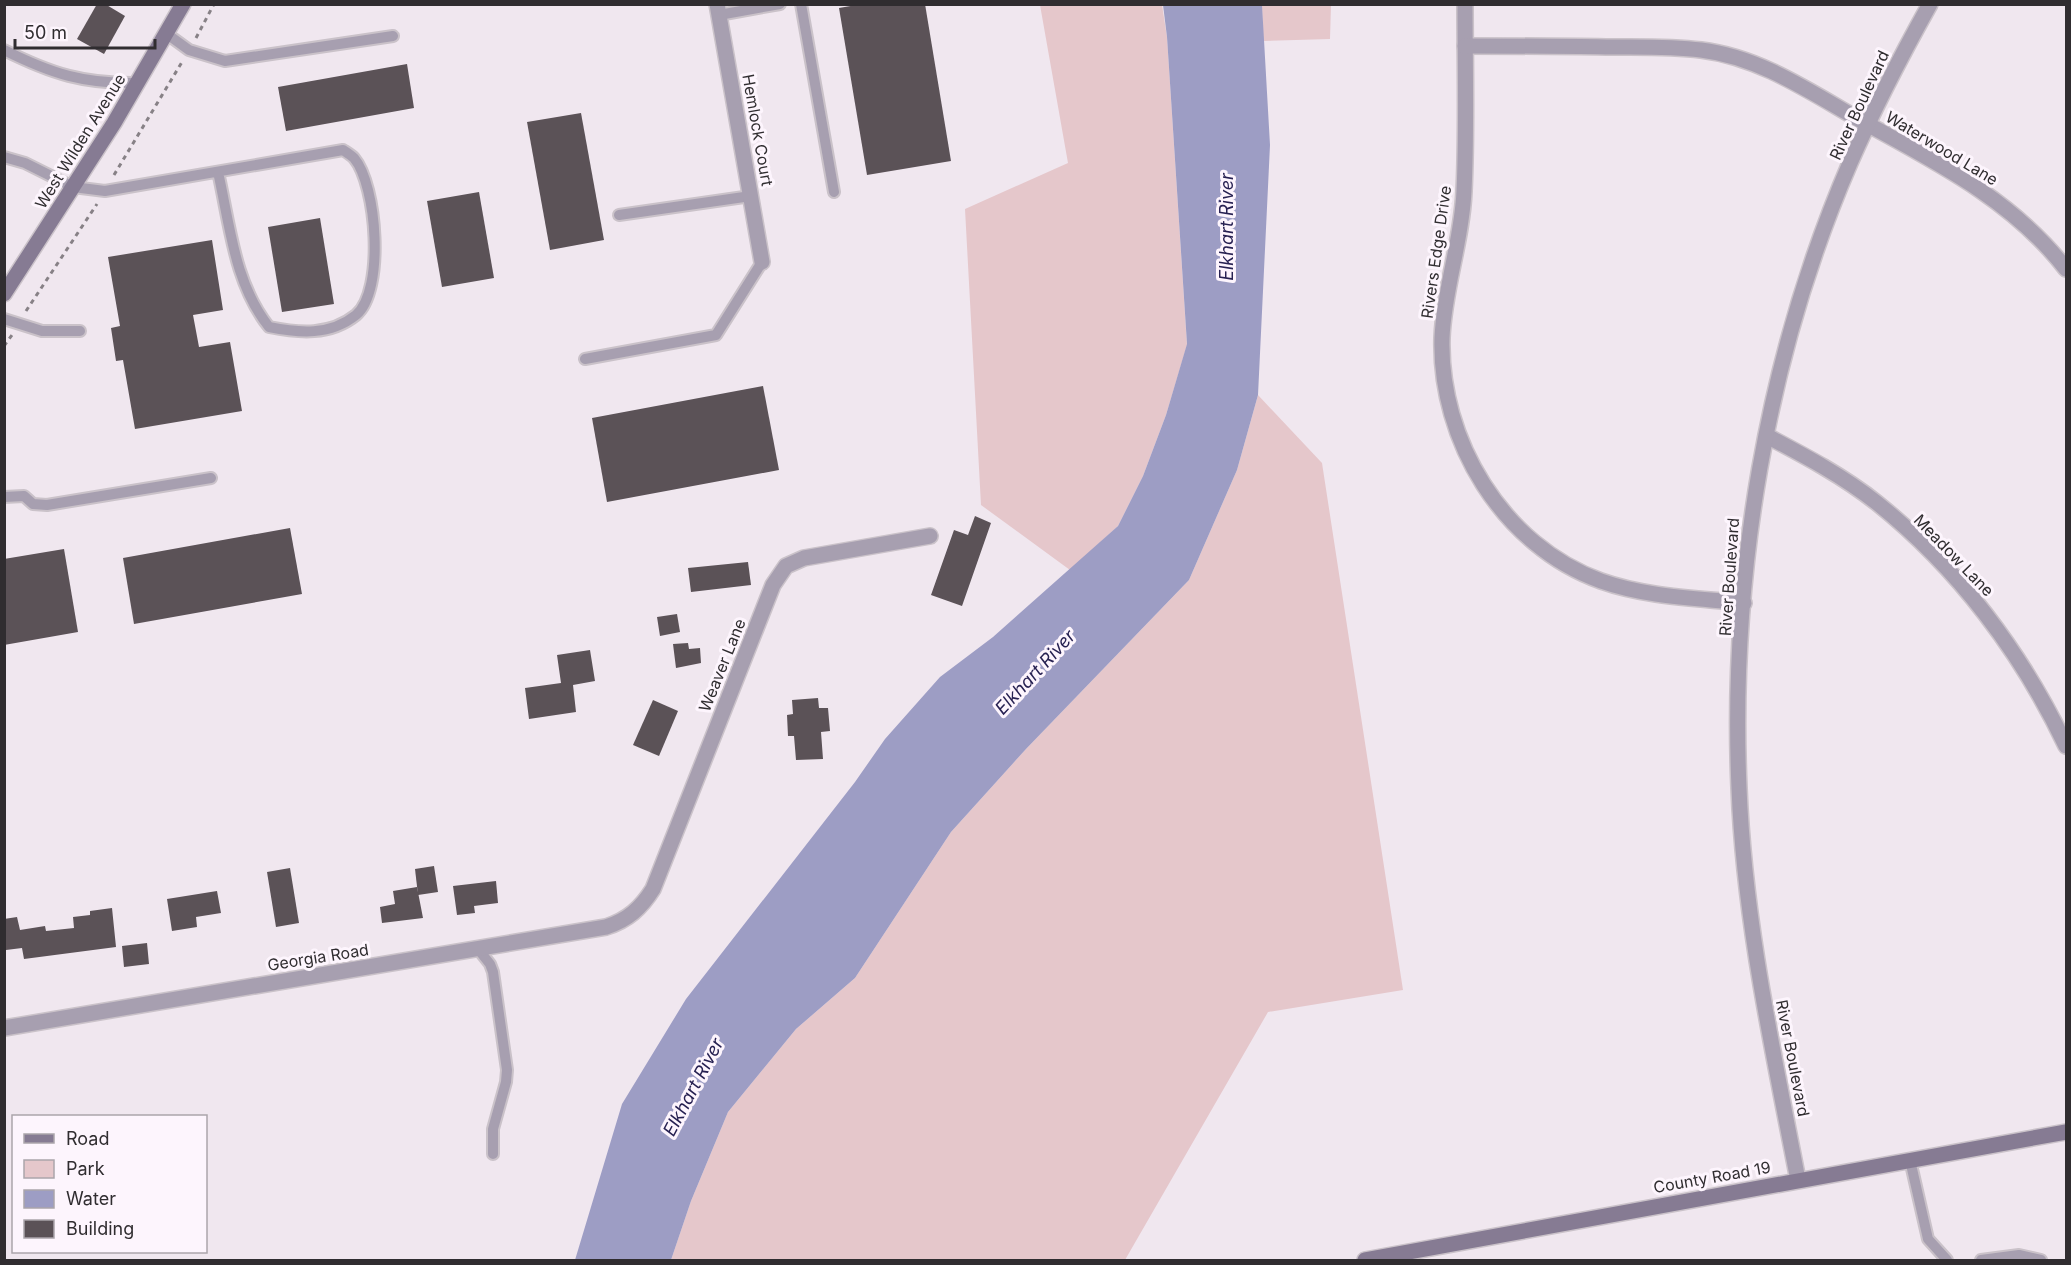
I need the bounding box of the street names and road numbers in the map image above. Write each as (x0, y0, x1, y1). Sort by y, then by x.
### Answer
street label: River Boulevard (1825, 47, 1893, 163)
street label: West Wilden Avenue (30, 70, 130, 212)
street label: Hemlock Court (738, 72, 778, 188)
street label: Waterwood Lane (1882, 107, 2002, 189)
street label: Rivers Edge Drive (1417, 184, 1455, 320)
street label: Meadow Lane (1910, 510, 1998, 600)
street label: River Boulevard (1715, 517, 1743, 637)
street label: Weaver Lane (694, 616, 750, 714)
street label: Georgia Road (266, 939, 370, 975)
street label: River Boulevard (1772, 998, 1814, 1118)
street label: County Road 19 (1652, 1157, 1772, 1197)

